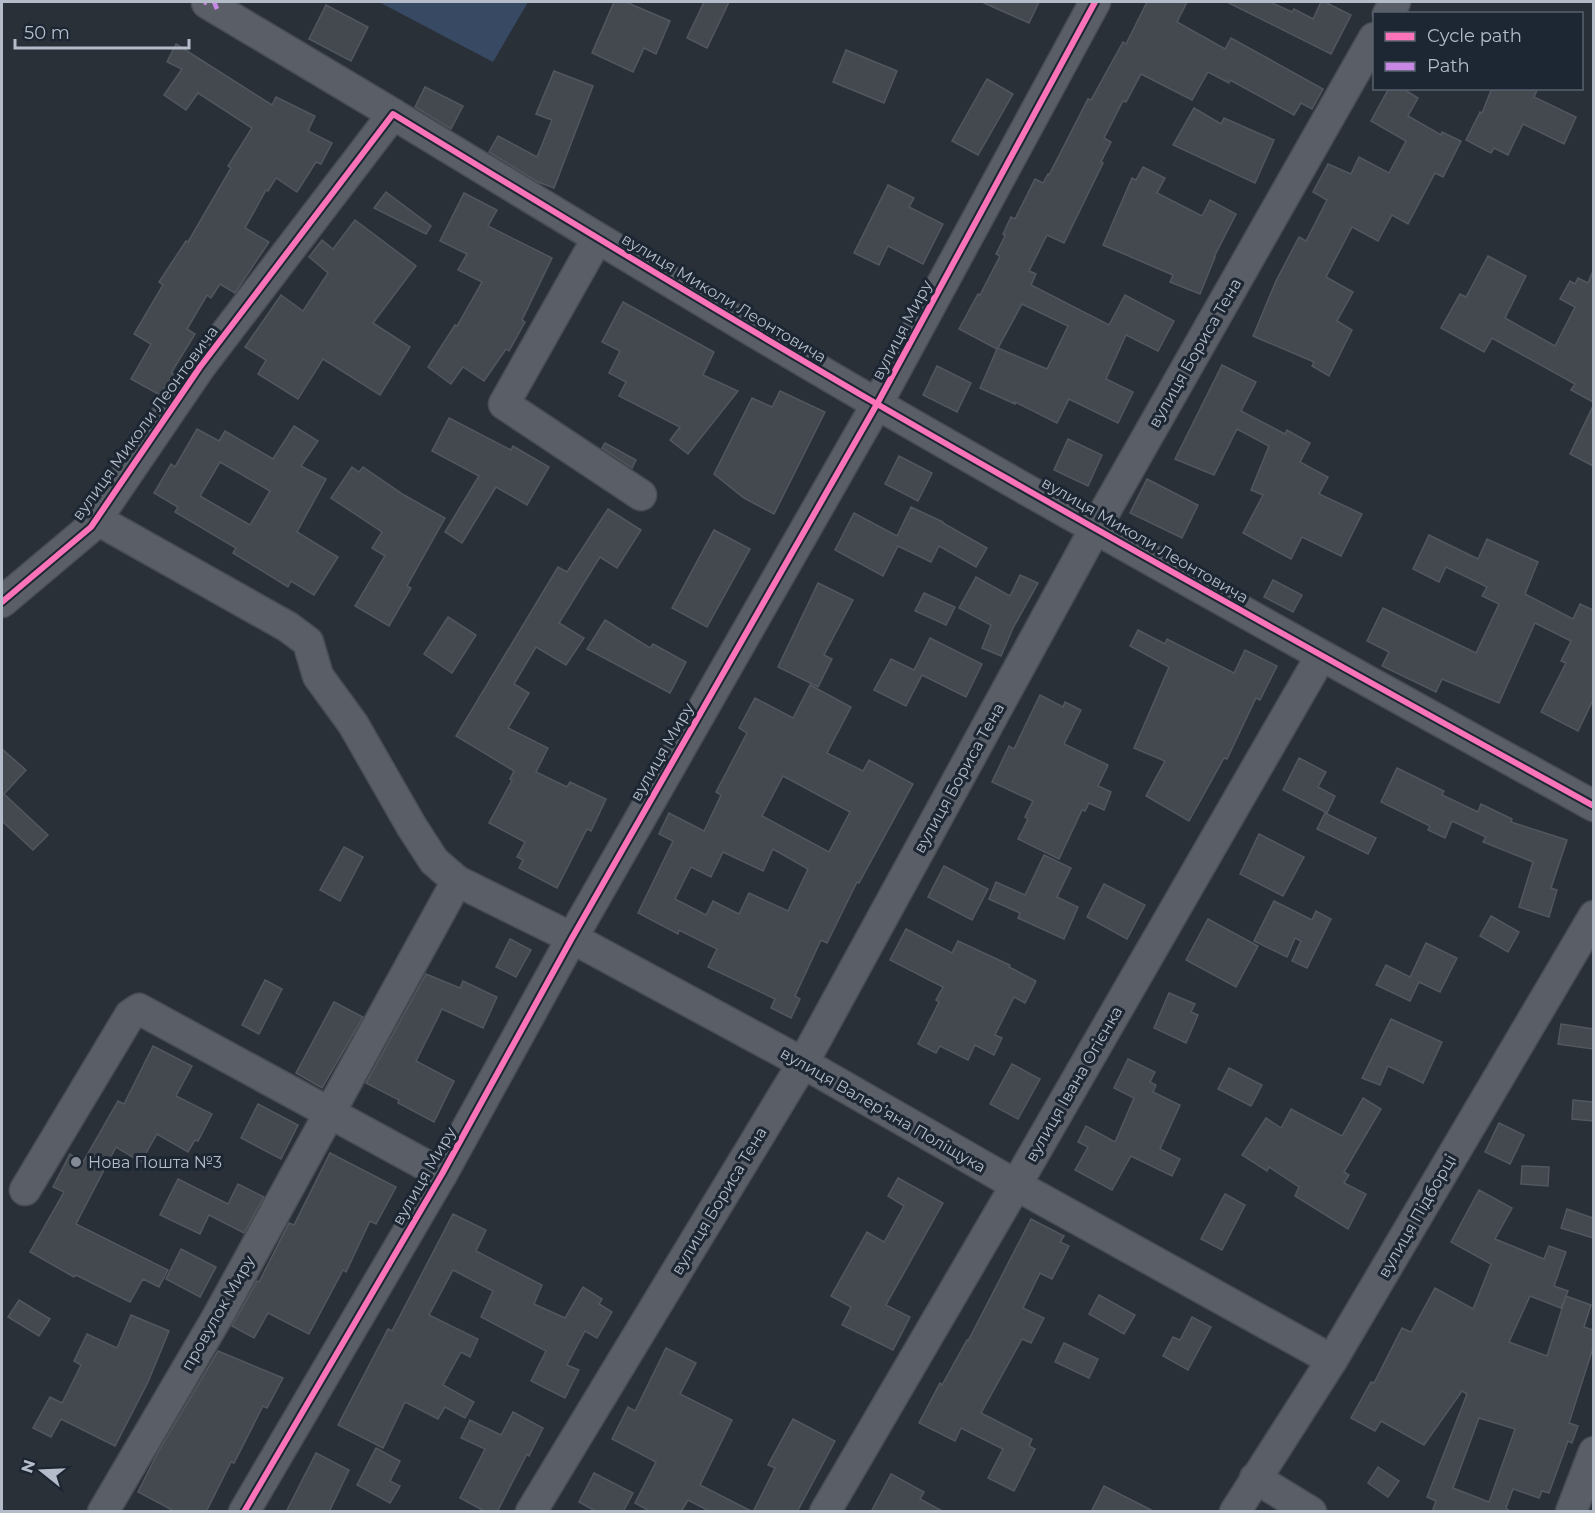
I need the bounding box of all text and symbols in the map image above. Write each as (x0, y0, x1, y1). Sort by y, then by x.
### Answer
scale bar (15, 12, 189, 50)
legend (1373, 12, 1583, 90)
text: 50 m (24, 22, 70, 44)
text: Cycle path (1427, 25, 1522, 47)
text: Path (1427, 55, 1470, 77)
street label: вулиця Миколи Леонтовича (618, 229, 830, 367)
street label: вулиця Бориса Тена (1144, 275, 1246, 431)
street label: вулиця Миру (868, 277, 936, 383)
street label: вулиця Миколи Леонтовича (68, 322, 222, 524)
street label: вулиця Миколи Леонтовича (1038, 473, 1252, 607)
street label: вулиця Миру (626, 699, 698, 805)
street label: вулиця Бориса Тена (910, 699, 1008, 857)
street label: вулиця Івана Огієнка (1022, 1003, 1126, 1165)
street label: вулиця Валерʼяна Поліщука (777, 1043, 989, 1177)
street label: вулиця Миру (388, 1123, 460, 1229)
street label: вулиця Бориса Тена (667, 1124, 771, 1278)
street label: вулиця Підборці (1374, 1151, 1460, 1281)
place label: Нова Пошта №3 (88, 1153, 222, 1172)
marker: Нова Пошта №3 (69, 1155, 83, 1169)
street label: провулок Миру (177, 1252, 259, 1374)
north arrow (12, 1441, 72, 1501)
text: N (17, 1457, 39, 1476)

